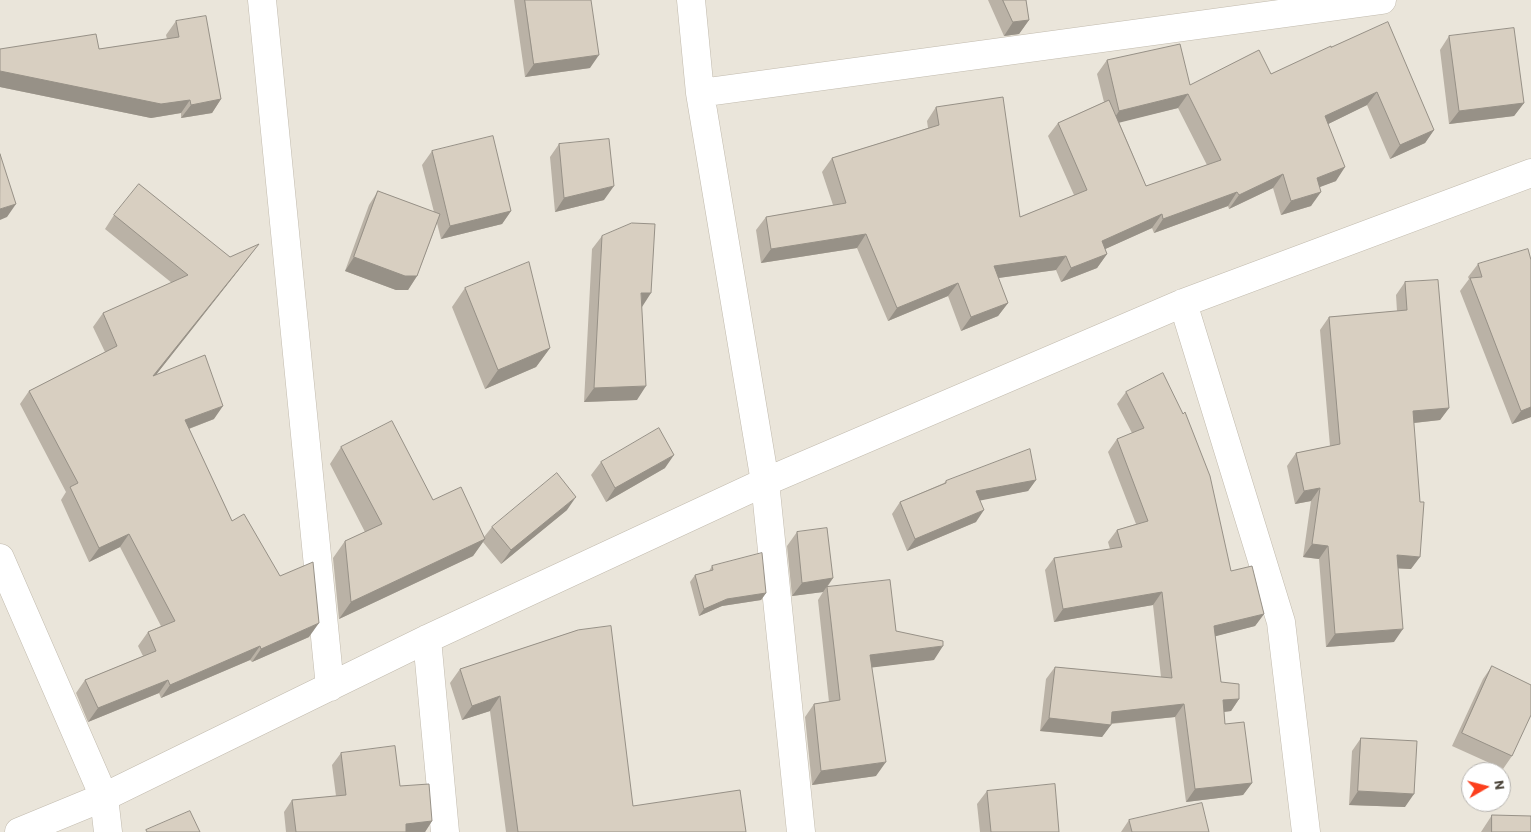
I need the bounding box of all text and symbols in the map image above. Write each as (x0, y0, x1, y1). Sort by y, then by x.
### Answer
north arrow (1461, 762, 1511, 812)
text: N (1491, 779, 1509, 791)

